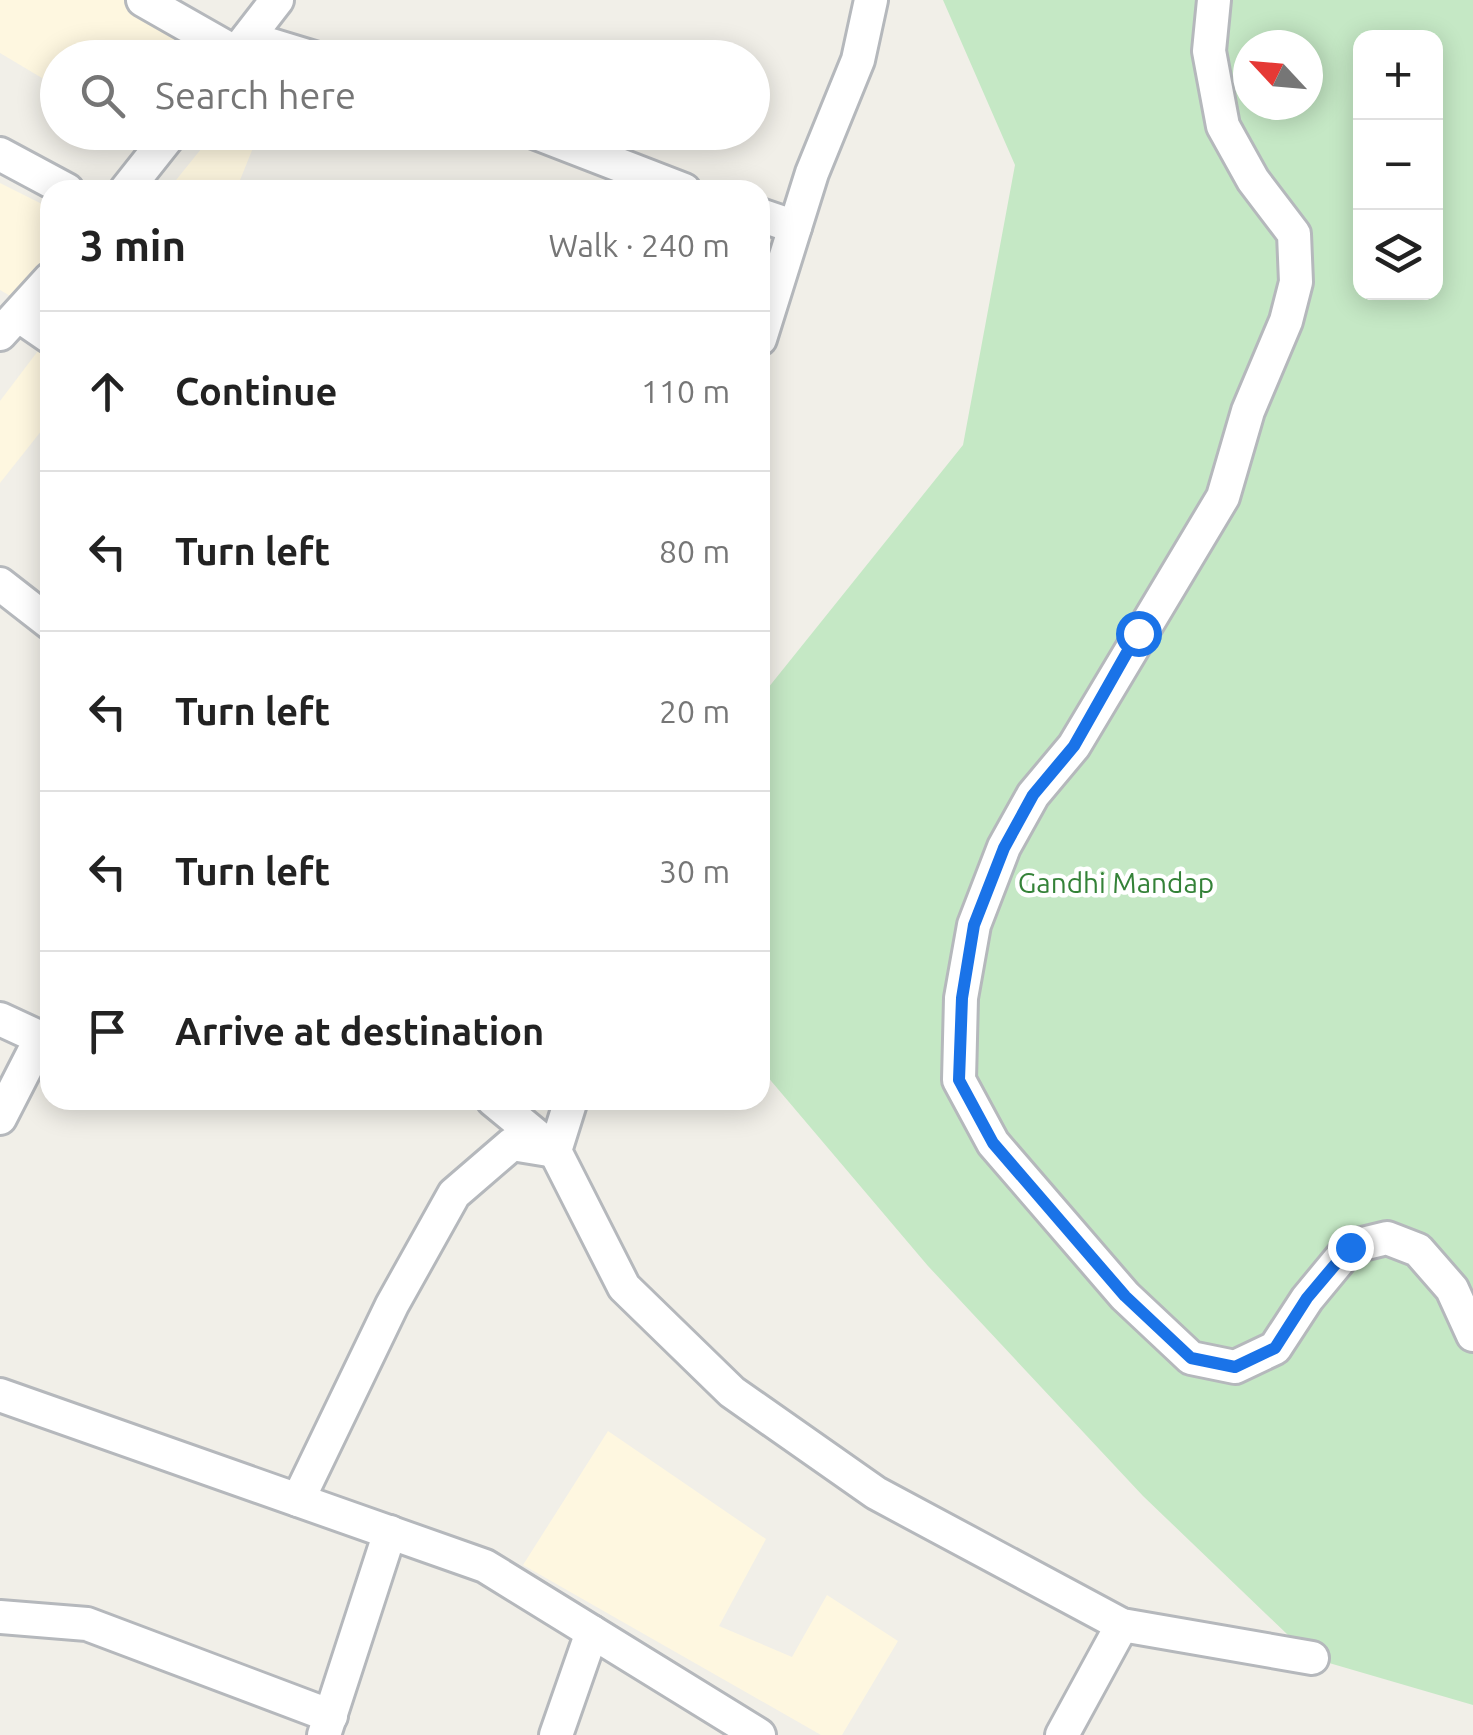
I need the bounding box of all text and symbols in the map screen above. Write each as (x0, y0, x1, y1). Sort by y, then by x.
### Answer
north arrow (1233, 30, 1323, 120)
map controls (1353, 30, 1443, 300)
button: + (1353, 30, 1443, 120)
search box (40, 40, 770, 150)
icon: search (75, 68, 130, 123)
text: Search here (155, 74, 356, 116)
button: − (1353, 120, 1443, 210)
button: layers (1353, 210, 1443, 300)
text: 3 min (80, 222, 186, 269)
text: Walk · 240 m (548, 227, 730, 263)
icon: ahead (80, 364, 135, 419)
text: Continue (175, 370, 337, 412)
text: 110 m (641, 373, 730, 409)
icon: left (80, 524, 135, 579)
text: Turn left (175, 530, 330, 572)
text: 80 m (659, 533, 730, 569)
route start (1116, 611, 1162, 657)
icon: left (80, 684, 135, 739)
text: Turn left (175, 690, 330, 732)
text: 20 m (659, 693, 730, 729)
icon: left (80, 844, 135, 899)
text: Turn left (175, 850, 330, 892)
text: 30 m (659, 853, 730, 889)
park label: Gandhi Mandap (1018, 867, 1214, 898)
icon: arrive (80, 1004, 135, 1059)
text: Arrive at destination (175, 1010, 544, 1052)
route end (1328, 1225, 1374, 1271)

